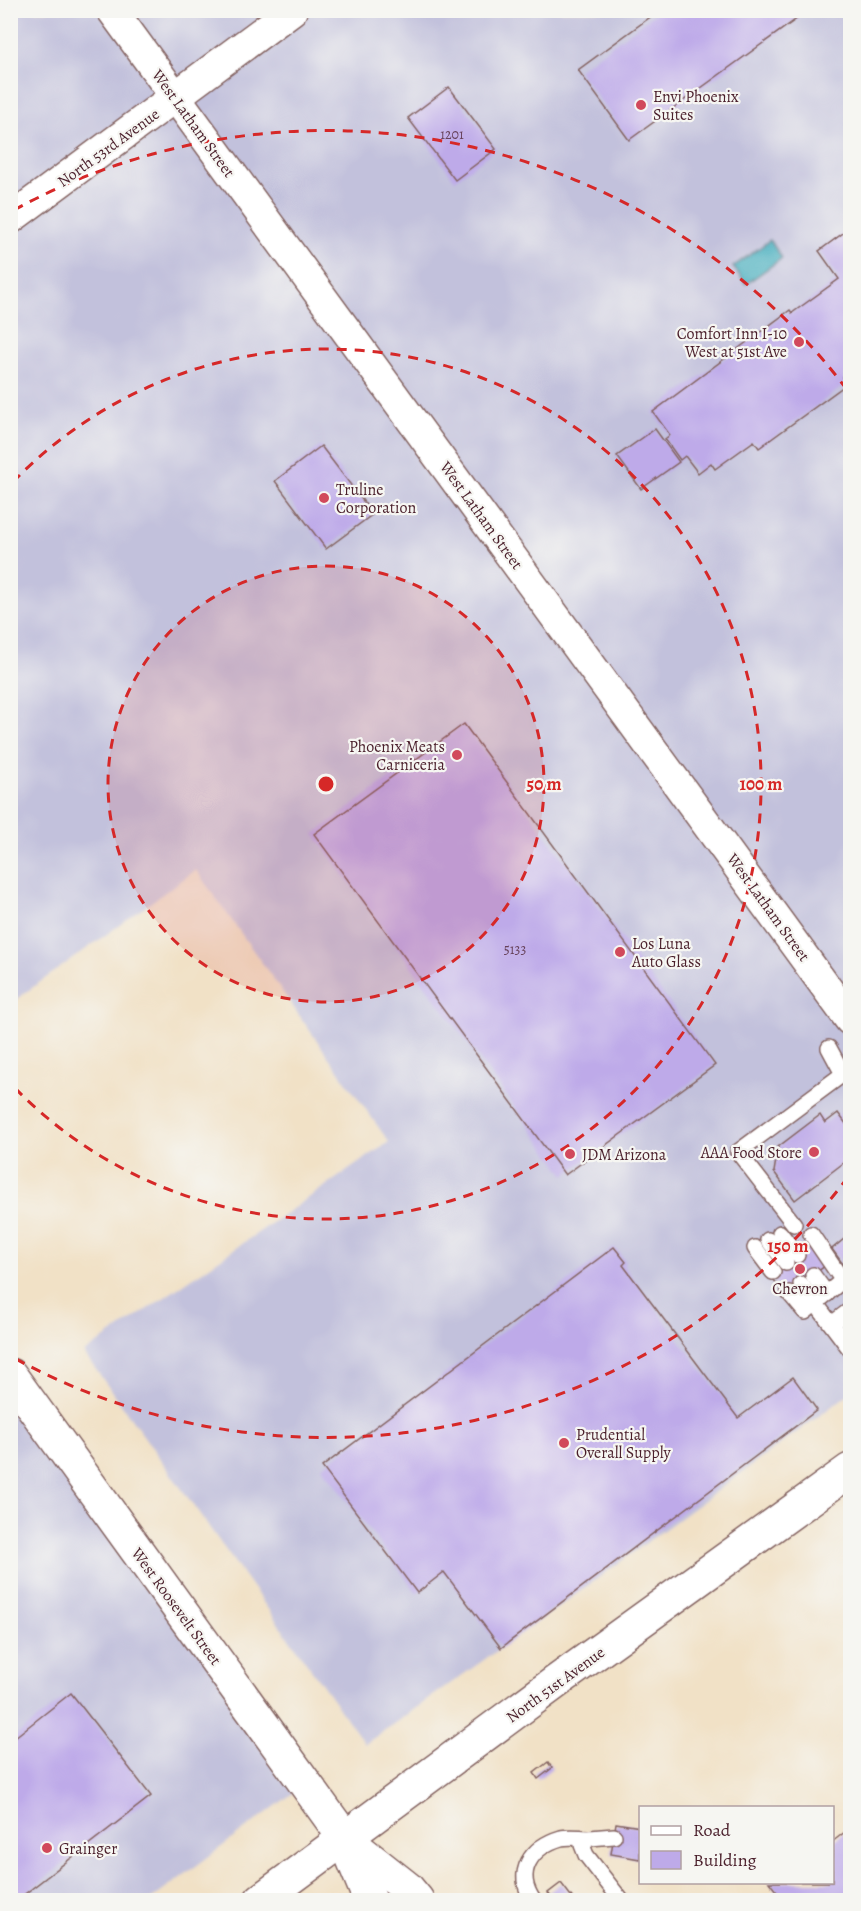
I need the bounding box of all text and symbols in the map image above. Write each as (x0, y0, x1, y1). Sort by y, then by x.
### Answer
street label: West Latham Street (146, 64, 240, 182)
place label: Envi Phoenix Suites (653, 86, 739, 126)
marker: Envi Phoenix Suites (634, 98, 648, 112)
street label: North 53rd Avenue (53, 103, 164, 192)
house number: 1201 (440, 125, 464, 144)
place label: Comfort Inn I-10 West at 51st Ave (677, 323, 787, 363)
marker: Comfort Inn I-10 West at 51st Ave (792, 335, 806, 349)
street label: West Latham Street (434, 456, 528, 574)
place label: Truline Corporation (336, 479, 416, 519)
marker: Truline Corporation (317, 491, 331, 505)
place label: Phoenix Meats Carniceria (349, 736, 446, 776)
marker: Phoenix Meats Carniceria (450, 748, 464, 762)
text: 50 m (527, 772, 561, 796)
text: 100 m (740, 772, 782, 796)
centre of rings (316, 774, 336, 794)
street label: West Latham Street (721, 848, 815, 966)
place label: Los Luna Auto Glass (631, 933, 701, 973)
house number: 5133 (504, 940, 526, 959)
marker: Los Luna Auto Glass (613, 945, 627, 959)
place label: AAA Food Store (700, 1142, 802, 1164)
place label: JDM Arizona (582, 1144, 667, 1166)
marker: AAA Food Store (807, 1145, 821, 1159)
marker: JDM Arizona (563, 1147, 577, 1161)
text: 150 m (767, 1234, 809, 1258)
marker: Chevron (793, 1262, 807, 1276)
place label: Chevron (772, 1278, 828, 1300)
place label: Prudential Overall Supply (576, 1424, 672, 1464)
marker: Prudential Overall Supply (557, 1436, 571, 1450)
street label: West Roosevelt Street (125, 1543, 226, 1670)
street label: North 51st Avenue (502, 1641, 609, 1728)
legend (639, 1806, 834, 1884)
text: Road (693, 1818, 731, 1842)
place label: Grainger (59, 1838, 117, 1860)
marker: Grainger (40, 1841, 54, 1855)
text: Building (693, 1848, 757, 1872)

